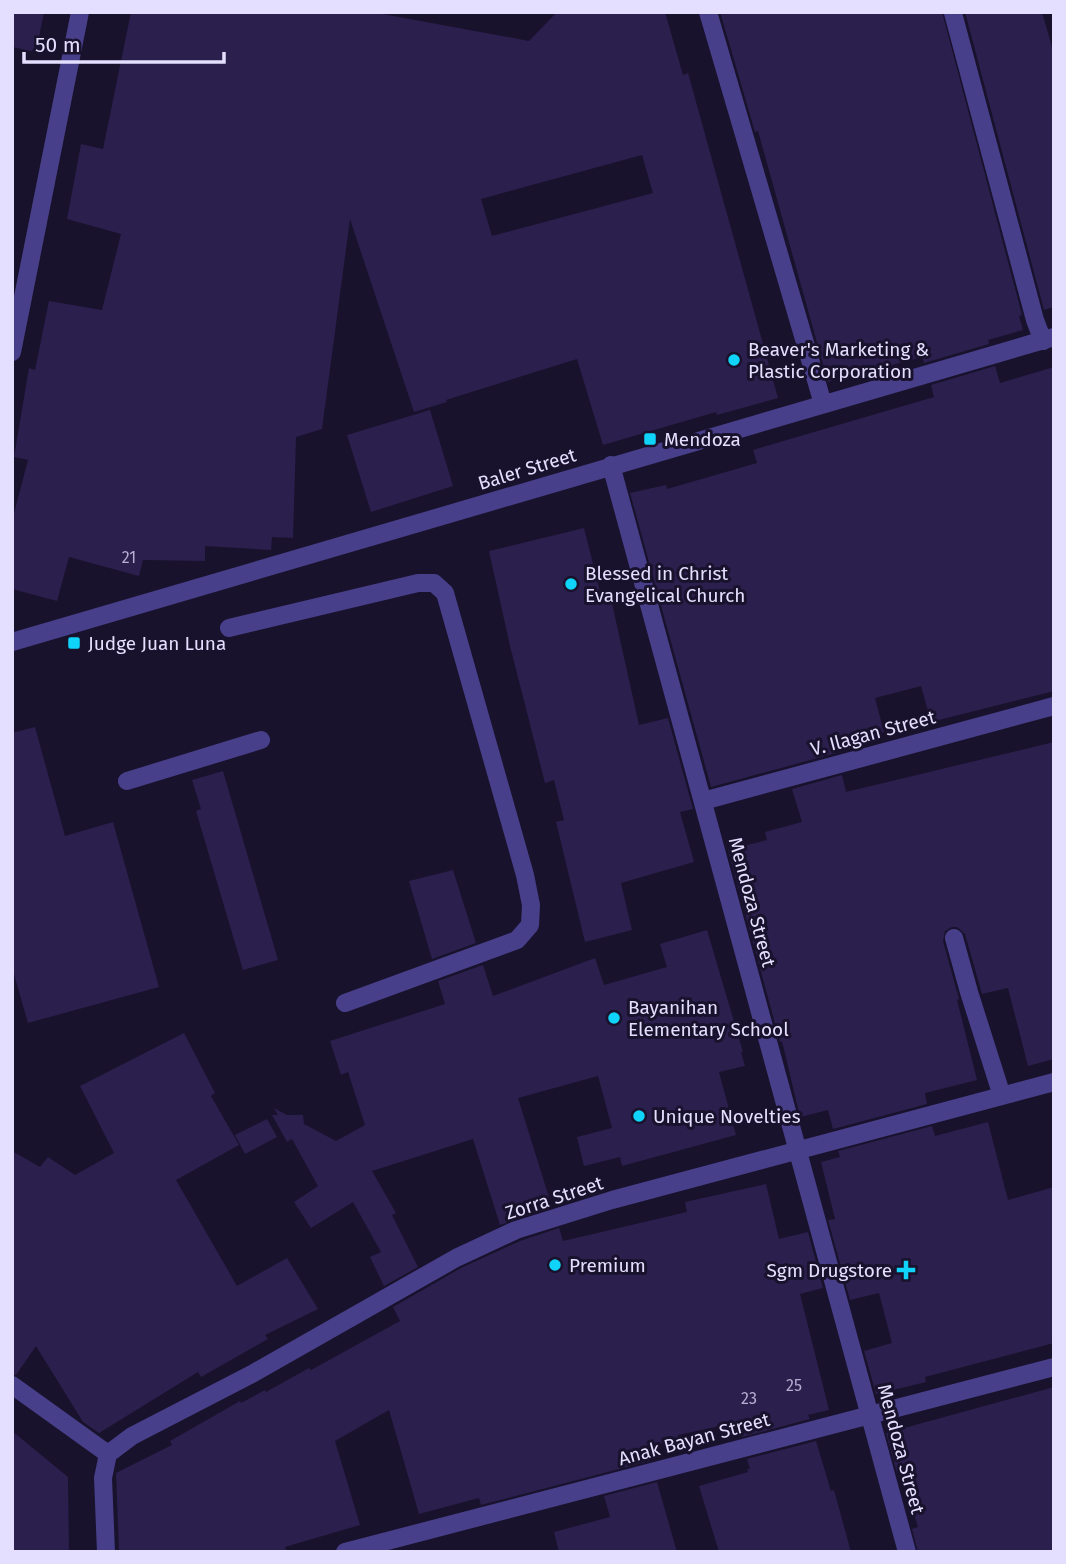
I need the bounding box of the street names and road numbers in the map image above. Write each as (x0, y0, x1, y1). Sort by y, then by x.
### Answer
street label: Baler Street (475, 443, 579, 495)
street label: V. Ilagan Street (808, 705, 938, 761)
street label: Mendoza Street (724, 835, 780, 970)
street label: Zorra Street (502, 1171, 606, 1225)
street label: Mendoza Street (873, 1382, 929, 1517)
street label: Anak Bayan Street (616, 1408, 772, 1470)

